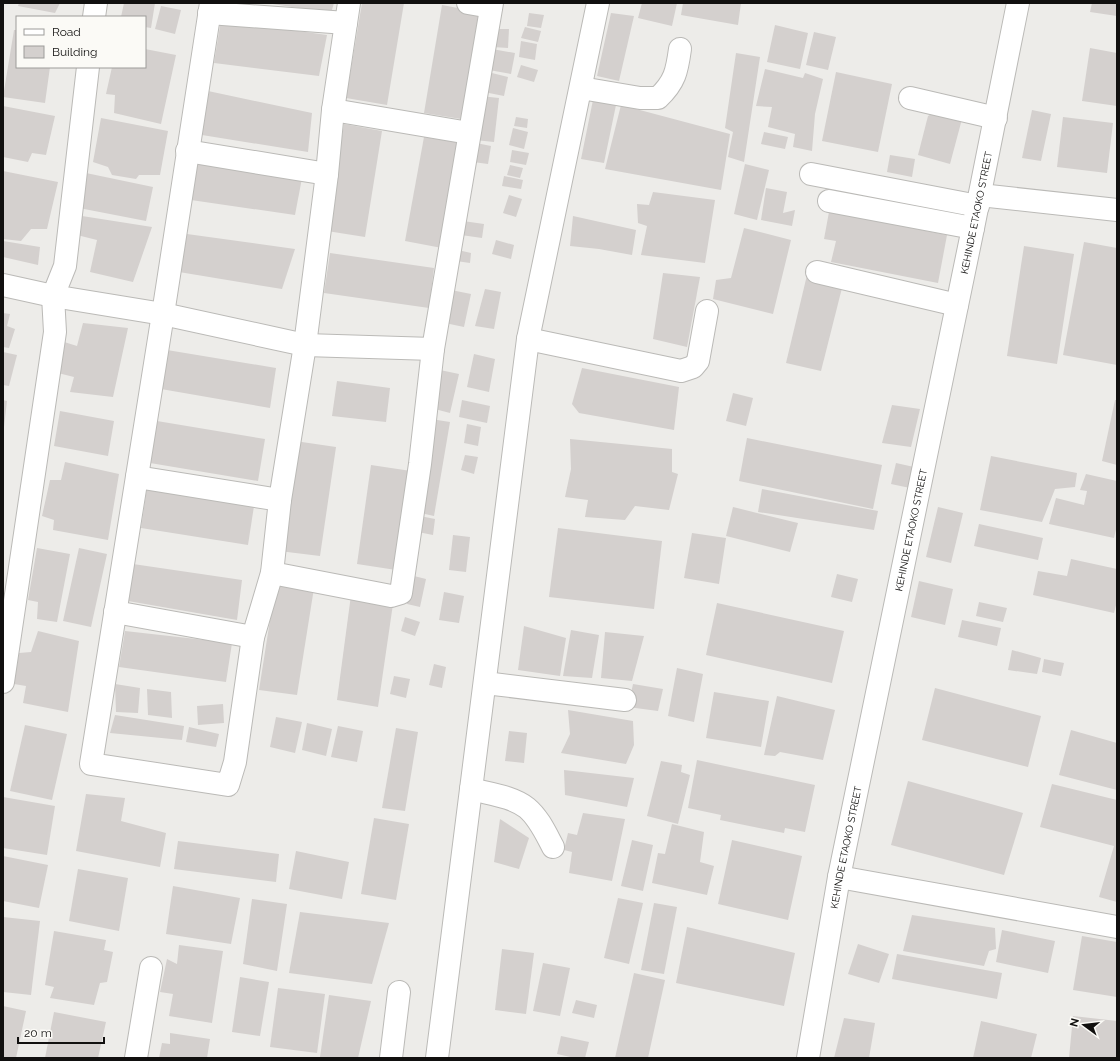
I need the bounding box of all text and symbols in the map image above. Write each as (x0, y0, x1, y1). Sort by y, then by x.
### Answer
legend (16, 16, 146, 68)
text: Road (52, 25, 81, 39)
text: Building (52, 45, 98, 59)
street label: KEHINDE ETAOKO STREET (958, 150, 994, 275)
street label: KEHINDE ETAOKO STREET (893, 468, 929, 592)
street label: KEHINDE ETAOKO STREET (828, 785, 863, 909)
north arrow (1064, 1005, 1104, 1045)
text: N (1067, 1017, 1082, 1028)
scale bar (18, 1019, 104, 1045)
text: 20 m (24, 1026, 52, 1040)

